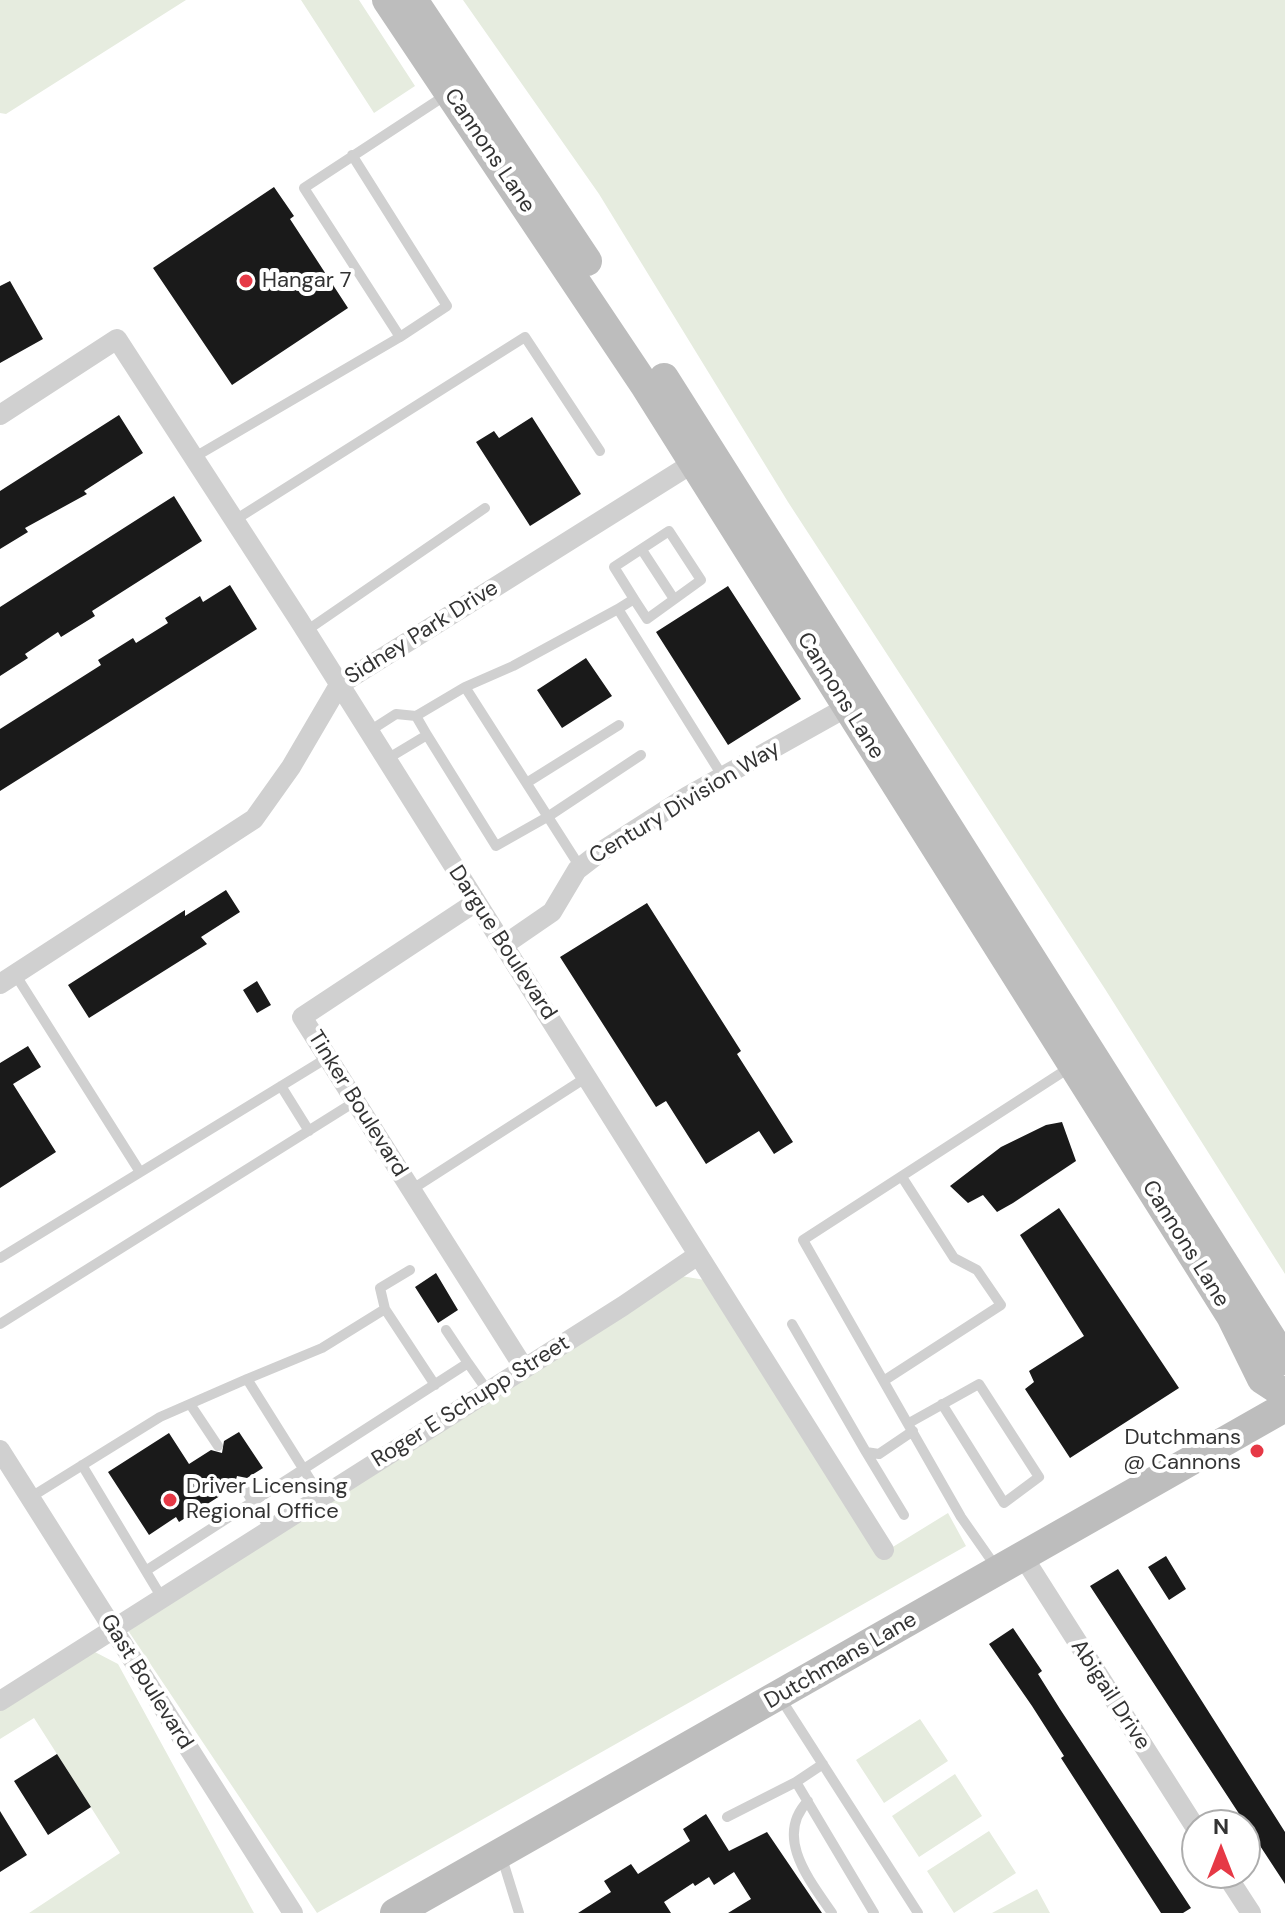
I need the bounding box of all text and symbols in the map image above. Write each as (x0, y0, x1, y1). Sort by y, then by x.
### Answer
street label: Cannons Lane (438, 84, 540, 218)
place label: Hangar 7 (262, 268, 352, 294)
marker: Hangar 7 (237, 272, 255, 290)
street label: Sidney Park Drive (340, 575, 504, 691)
street label: Cannons Lane (791, 628, 889, 764)
street label: Century Division Way (585, 736, 785, 870)
street label: Dargue Boulevard (442, 861, 562, 1025)
street label: Tinker Boulevard (301, 1026, 413, 1182)
street label: Cannons Lane (1136, 1176, 1234, 1312)
street label: Roger E Schupp Street (367, 1330, 575, 1474)
place label: Dutchmans @ Cannons (1123, 1425, 1241, 1476)
marker: Dutchmans @ Cannons (1248, 1442, 1266, 1460)
place label: Driver Licensing Regional Office (186, 1474, 348, 1526)
marker: Driver Licensing Regional Office (161, 1491, 179, 1509)
street label: Dutchmans Lane (760, 1607, 922, 1715)
street label: Gast Boulevard (94, 1610, 198, 1754)
street label: Abigail Drive (1065, 1635, 1155, 1755)
north arrow (1181, 1809, 1261, 1889)
text: N (1213, 1812, 1229, 1841)

